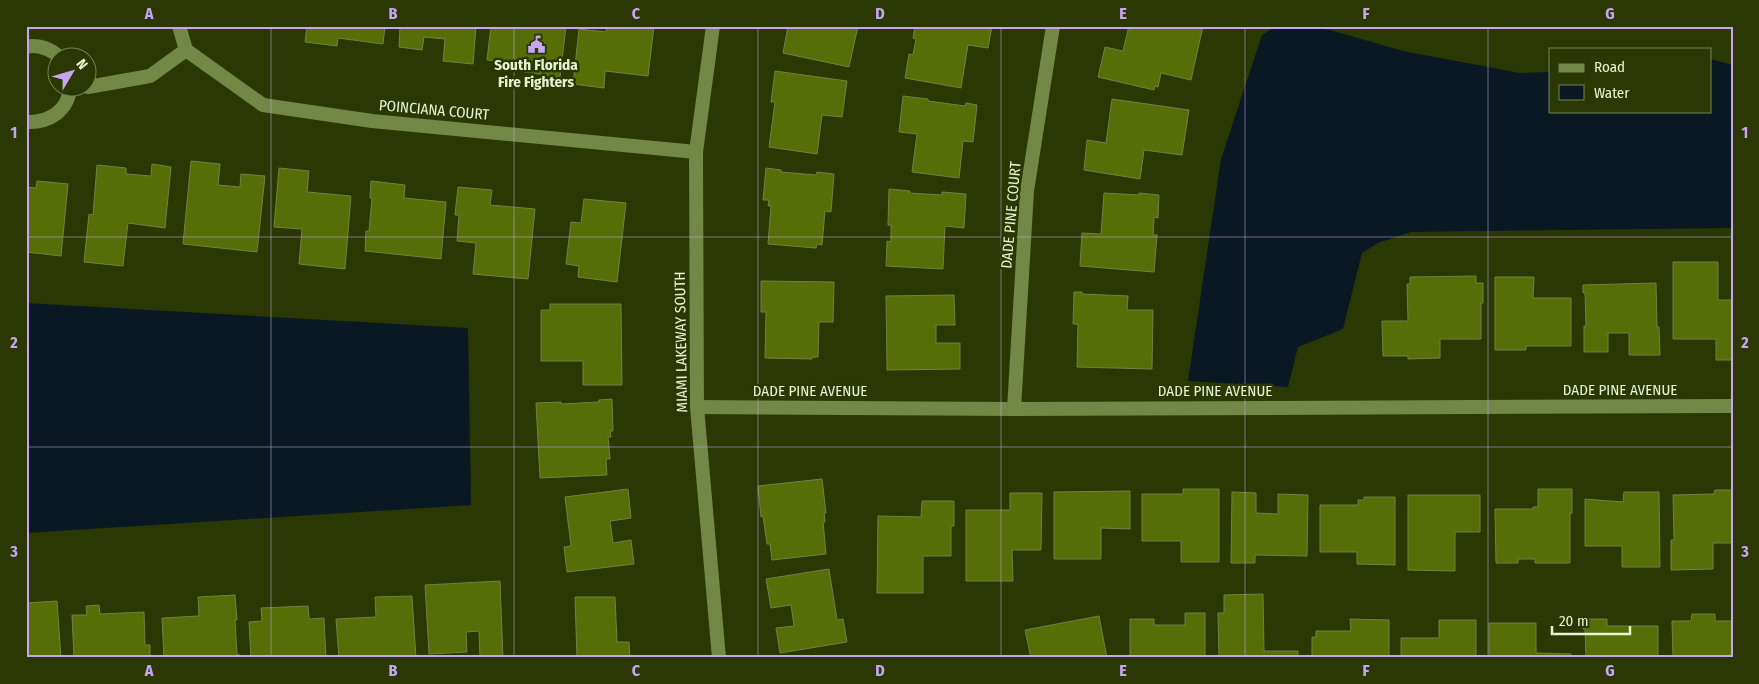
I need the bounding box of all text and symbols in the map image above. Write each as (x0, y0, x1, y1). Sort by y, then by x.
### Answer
text: A (144, 4, 154, 23)
text: B (389, 4, 398, 23)
text: C (632, 4, 641, 23)
text: D (875, 4, 885, 23)
text: E (1119, 4, 1127, 23)
text: F (1362, 4, 1370, 23)
text: G (1605, 4, 1615, 23)
public building icon: South Florida Fire Fighters (526, 34, 546, 54)
north arrow (48, 48, 98, 98)
legend (1549, 48, 1712, 112)
text: N (73, 56, 91, 73)
place label: South Florida Fire Fighters (494, 56, 578, 91)
text: Road (1594, 58, 1625, 76)
text: Water (1594, 84, 1630, 102)
street label: POINCIANA COURT (378, 96, 490, 124)
text: 1 (11, 123, 17, 142)
text: 1 (1742, 123, 1748, 142)
street label: DADE PINE COURT (997, 161, 1025, 269)
street label: MIAMI LAKEWAY SOUTH (671, 271, 691, 413)
text: 2 (9, 333, 18, 352)
text: 2 (1740, 333, 1749, 352)
street label: DADE PINE AVENUE (1563, 381, 1677, 399)
street label: DADE PINE AVENUE (753, 382, 867, 400)
street label: DADE PINE AVENUE (1158, 382, 1272, 400)
text: 3 (9, 542, 18, 561)
text: 3 (1740, 542, 1749, 561)
scale bar (1552, 604, 1629, 636)
text: 20 m (1559, 612, 1589, 630)
text: A (144, 661, 154, 680)
text: B (389, 661, 398, 680)
text: C (632, 661, 641, 680)
text: D (875, 661, 885, 680)
text: E (1119, 661, 1127, 680)
text: F (1362, 661, 1370, 680)
text: G (1605, 661, 1615, 680)

